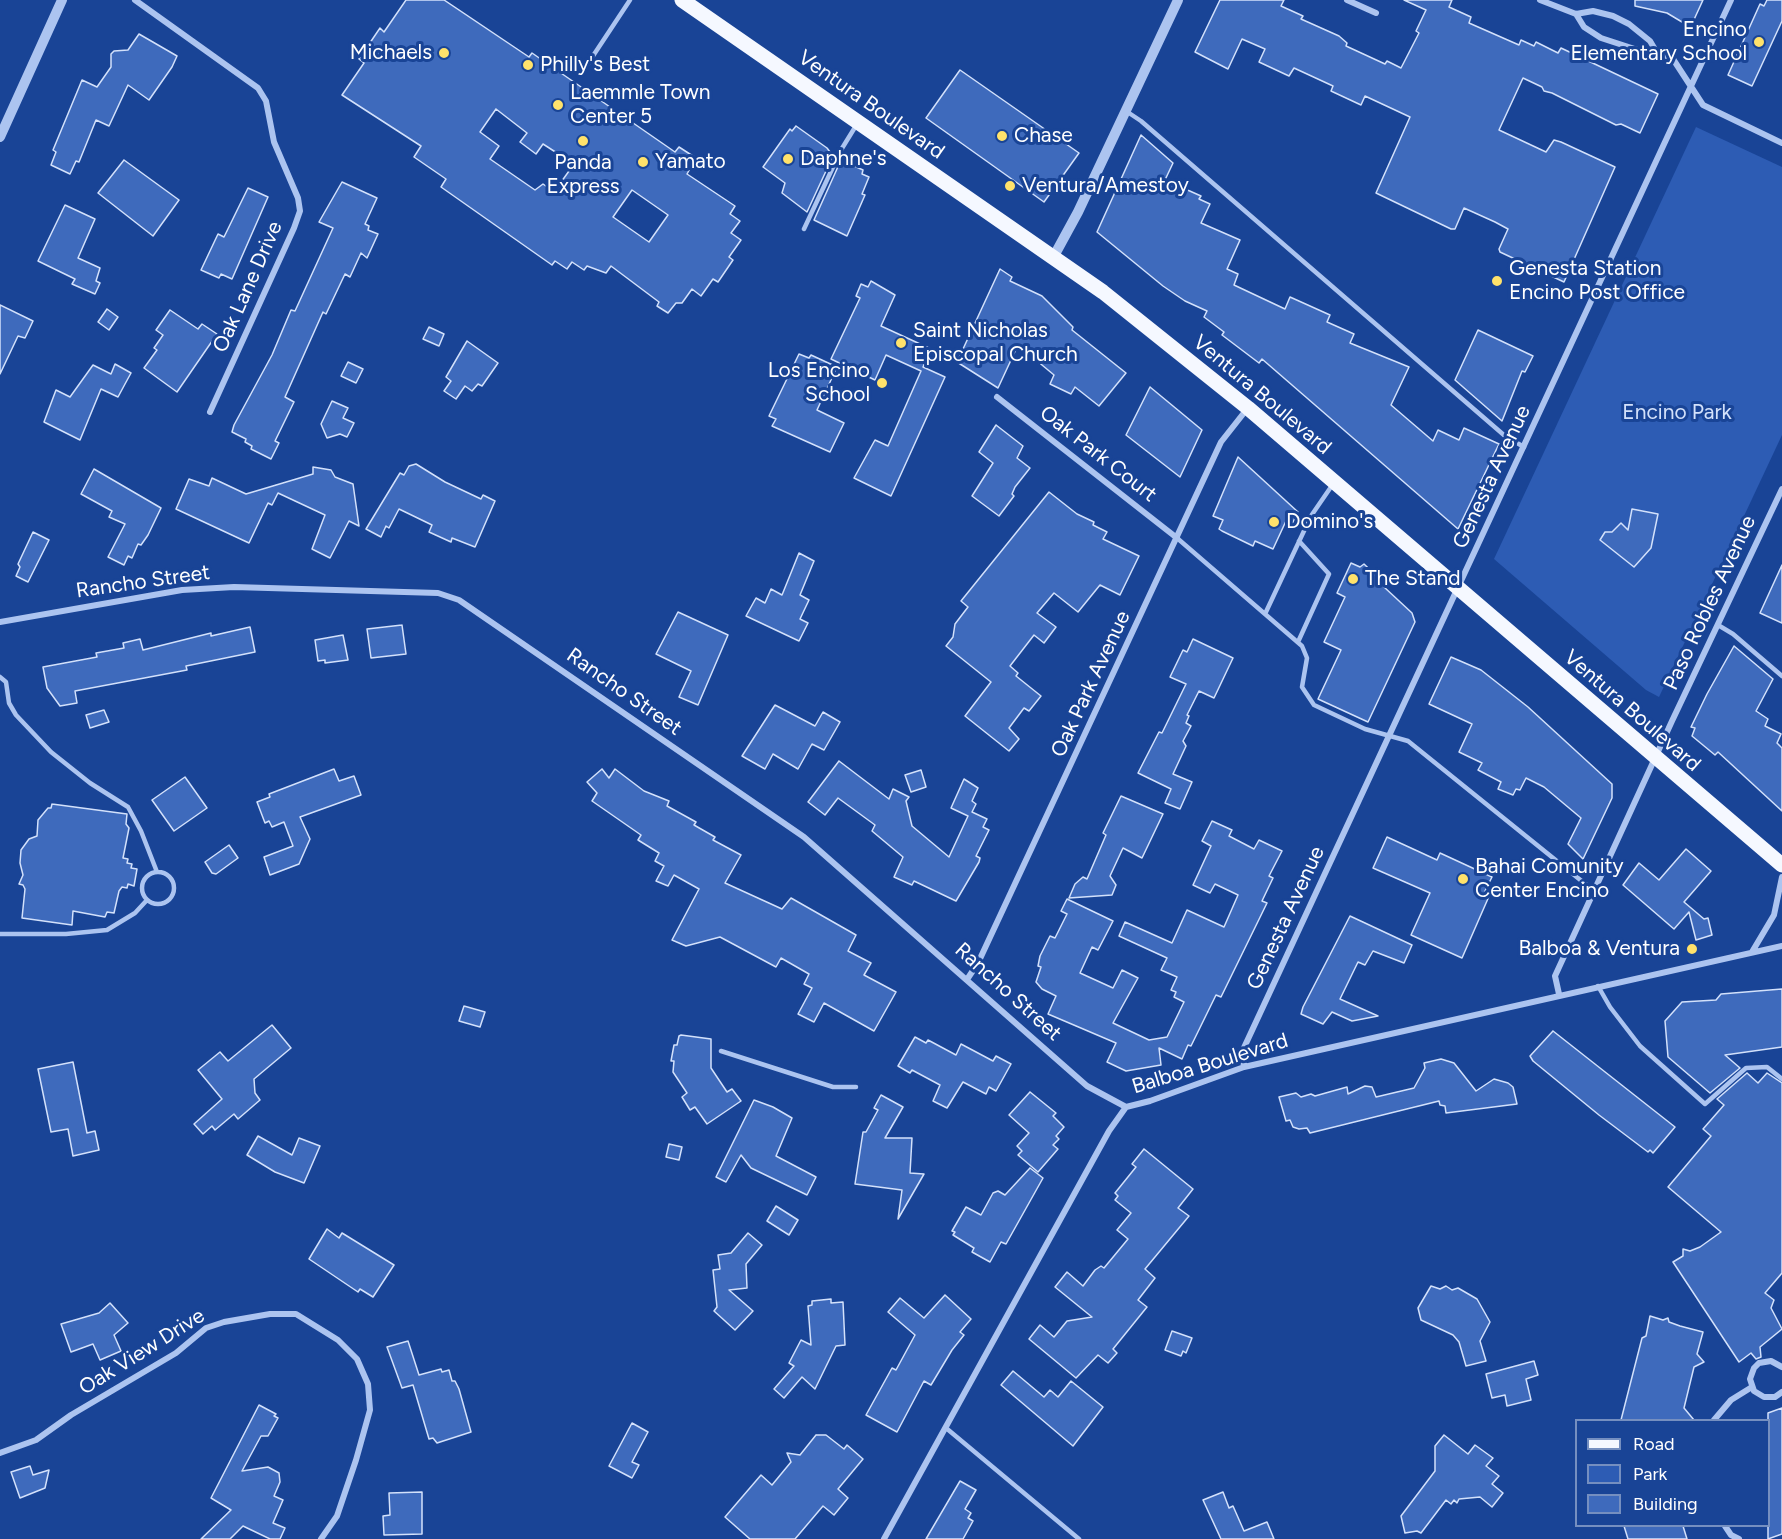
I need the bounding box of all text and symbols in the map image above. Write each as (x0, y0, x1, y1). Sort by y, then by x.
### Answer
place label: Encino Elementary School (1571, 17, 1747, 67)
marker: Encino Elementary School (1752, 35, 1766, 49)
place label: Michaels (350, 40, 432, 66)
street label: Ventura Boulevard (793, 45, 949, 165)
marker: Michaels (437, 46, 451, 60)
place label: Philly's Best (540, 52, 650, 78)
marker: Philly's Best (521, 58, 535, 72)
place label: Laemmle Town Center 5 (570, 80, 710, 130)
marker: Laemmle Town Center 5 (551, 98, 565, 112)
place label: Chase (1014, 123, 1073, 149)
marker: Chase (995, 129, 1009, 143)
marker: Panda Express (576, 134, 590, 148)
place label: Daphne's (800, 146, 886, 172)
place label: Yamato (655, 149, 726, 175)
place label: Panda Express (547, 150, 619, 200)
marker: Daphne's (781, 152, 795, 166)
marker: Yamato (636, 155, 650, 169)
place label: Ventura/Amestoy (1022, 173, 1189, 199)
marker: Ventura/Amestoy (1003, 179, 1017, 193)
street label: Oak Lane Drive (208, 217, 288, 357)
place label: Genesta Station Encino Post Office (1509, 256, 1685, 306)
marker: Genesta Station Encino Post Office (1490, 274, 1504, 288)
place label: Saint Nicholas Episcopal Church (913, 318, 1078, 368)
street label: Ventura Boulevard (1188, 330, 1336, 460)
marker: Saint Nicholas Episcopal Church (894, 336, 908, 350)
place label: Los Encino School (768, 358, 870, 408)
marker: Los Encino School (875, 376, 889, 390)
street label: Oak Park Court (1034, 400, 1162, 508)
park label: Encino Park (1622, 400, 1732, 426)
street label: Genesta Avenue (1448, 401, 1536, 553)
place label: Domino's (1286, 509, 1373, 535)
street label: Paso Robles Avenue (1659, 512, 1761, 694)
marker: Domino's (1267, 515, 1281, 529)
street label: Rancho Street (74, 560, 212, 604)
place label: The Stand (1365, 566, 1460, 592)
marker: The Stand (1346, 572, 1360, 586)
street label: Oak Park Avenue (1046, 607, 1136, 761)
street label: Rancho Street (562, 643, 686, 741)
street label: Ventura Boulevard (1558, 645, 1706, 777)
street label: Genesta Avenue (1242, 842, 1330, 994)
place label: Bahai Comunity Center Encino (1475, 854, 1624, 904)
marker: Bahai Comunity Center Encino (1456, 872, 1470, 886)
place label: Balboa & Ventura (1518, 936, 1680, 962)
street label: Rancho Street (949, 938, 1067, 1046)
marker: Balboa & Ventura (1685, 942, 1699, 956)
street label: Balboa Boulevard (1129, 1028, 1291, 1100)
street label: Oak View Drive (75, 1303, 209, 1401)
legend (1575, 1419, 1770, 1527)
text: Road (1633, 1433, 1674, 1455)
text: Park (1633, 1463, 1667, 1485)
text: Building (1633, 1493, 1698, 1515)

